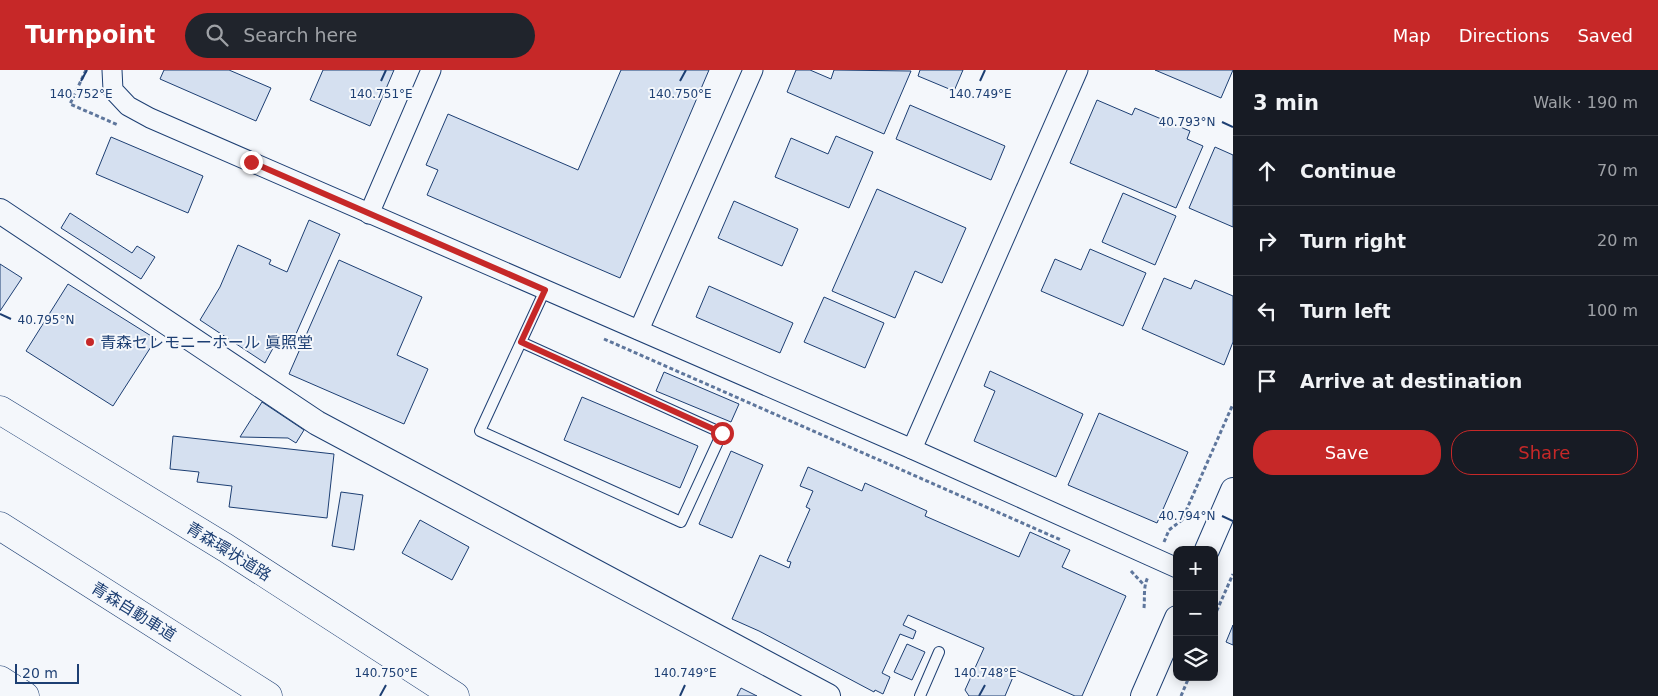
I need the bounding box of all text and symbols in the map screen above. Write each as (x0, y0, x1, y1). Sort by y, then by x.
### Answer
search box (185, 13, 535, 58)
text: Turnpoint (25, 21, 155, 49)
icon: search (203, 21, 231, 49)
text: Search here (243, 24, 357, 46)
text: Map (1393, 25, 1431, 46)
text: Directions (1459, 25, 1549, 46)
text: Saved (1577, 25, 1633, 46)
text: 140.752°E (49, 87, 113, 101)
text: 140.751°E (349, 87, 413, 101)
text: 140.750°E (648, 87, 712, 101)
text: 140.749°E (948, 87, 1012, 101)
text: 3 min (1253, 91, 1319, 115)
text: Walk · 190 m (1533, 93, 1638, 112)
text: 40.793°N (1159, 115, 1215, 129)
route end (240, 151, 263, 174)
icon: ahead (1253, 157, 1281, 185)
text: Continue (1300, 160, 1396, 182)
text: 70 m (1597, 161, 1638, 180)
icon: right (1253, 227, 1281, 255)
text: Turn right (1300, 230, 1406, 252)
text: 20 m (1597, 231, 1638, 250)
icon: left (1253, 297, 1281, 325)
text: Turn left (1300, 300, 1391, 322)
text: 100 m (1587, 301, 1638, 320)
text: 40.795°N (18, 313, 74, 327)
place label: 青森セレモニーホール 眞照堂 (100, 333, 313, 352)
marker: 青森セレモニーホール 眞照堂 (84, 336, 96, 348)
icon: arrive (1253, 367, 1281, 395)
text: Arrive at destination (1300, 370, 1522, 392)
route start (711, 422, 734, 445)
button: Save (1253, 430, 1441, 475)
button: Share (1451, 430, 1638, 475)
text: 40.794°N (1159, 509, 1215, 523)
street label: 青森環状道路 (183, 518, 274, 585)
map controls (1173, 546, 1218, 681)
button: + (1173, 546, 1218, 591)
street label: 青森自動車道 (88, 578, 179, 645)
button: − (1173, 591, 1218, 636)
button: layers (1173, 636, 1218, 681)
scale bar (15, 661, 79, 684)
text: 20 m (22, 665, 58, 681)
text: 140.750°E (354, 666, 418, 680)
text: 140.749°E (653, 666, 717, 680)
text: 140.748°E (953, 666, 1017, 680)

